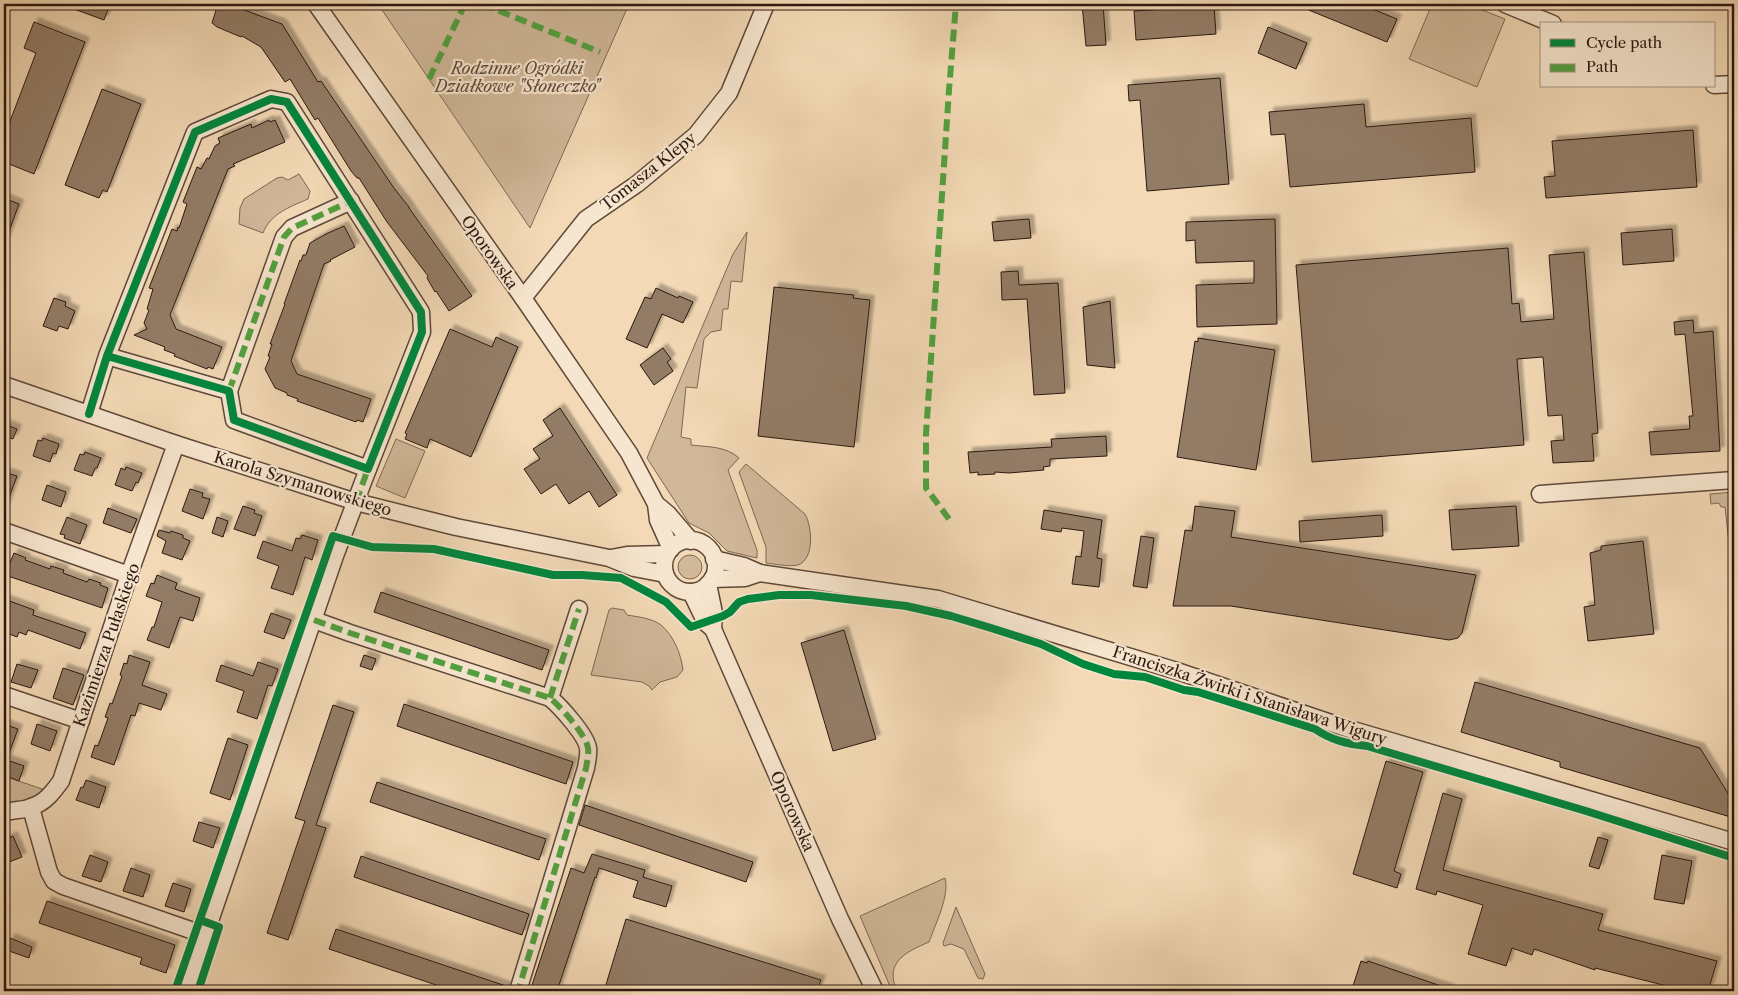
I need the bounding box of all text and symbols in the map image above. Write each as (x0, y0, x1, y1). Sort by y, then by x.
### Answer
legend (1540, 22, 1716, 88)
text: Cycle path (1586, 33, 1663, 52)
text: Path (1586, 57, 1619, 76)
park label: Rodzinne Ogródki Działkowe "Słoneczko" (433, 58, 602, 96)
street label: Tomasza Klepy (596, 127, 701, 215)
street label: Oporowska (457, 211, 523, 293)
street label: Karola Szymanowskiego (212, 446, 395, 520)
street label: Kazimierza Pułaskiego (69, 560, 144, 730)
street label: Franciszka Żwirki i Stanisława Wigury (1110, 641, 1391, 749)
street label: Oporowska (766, 768, 820, 855)

